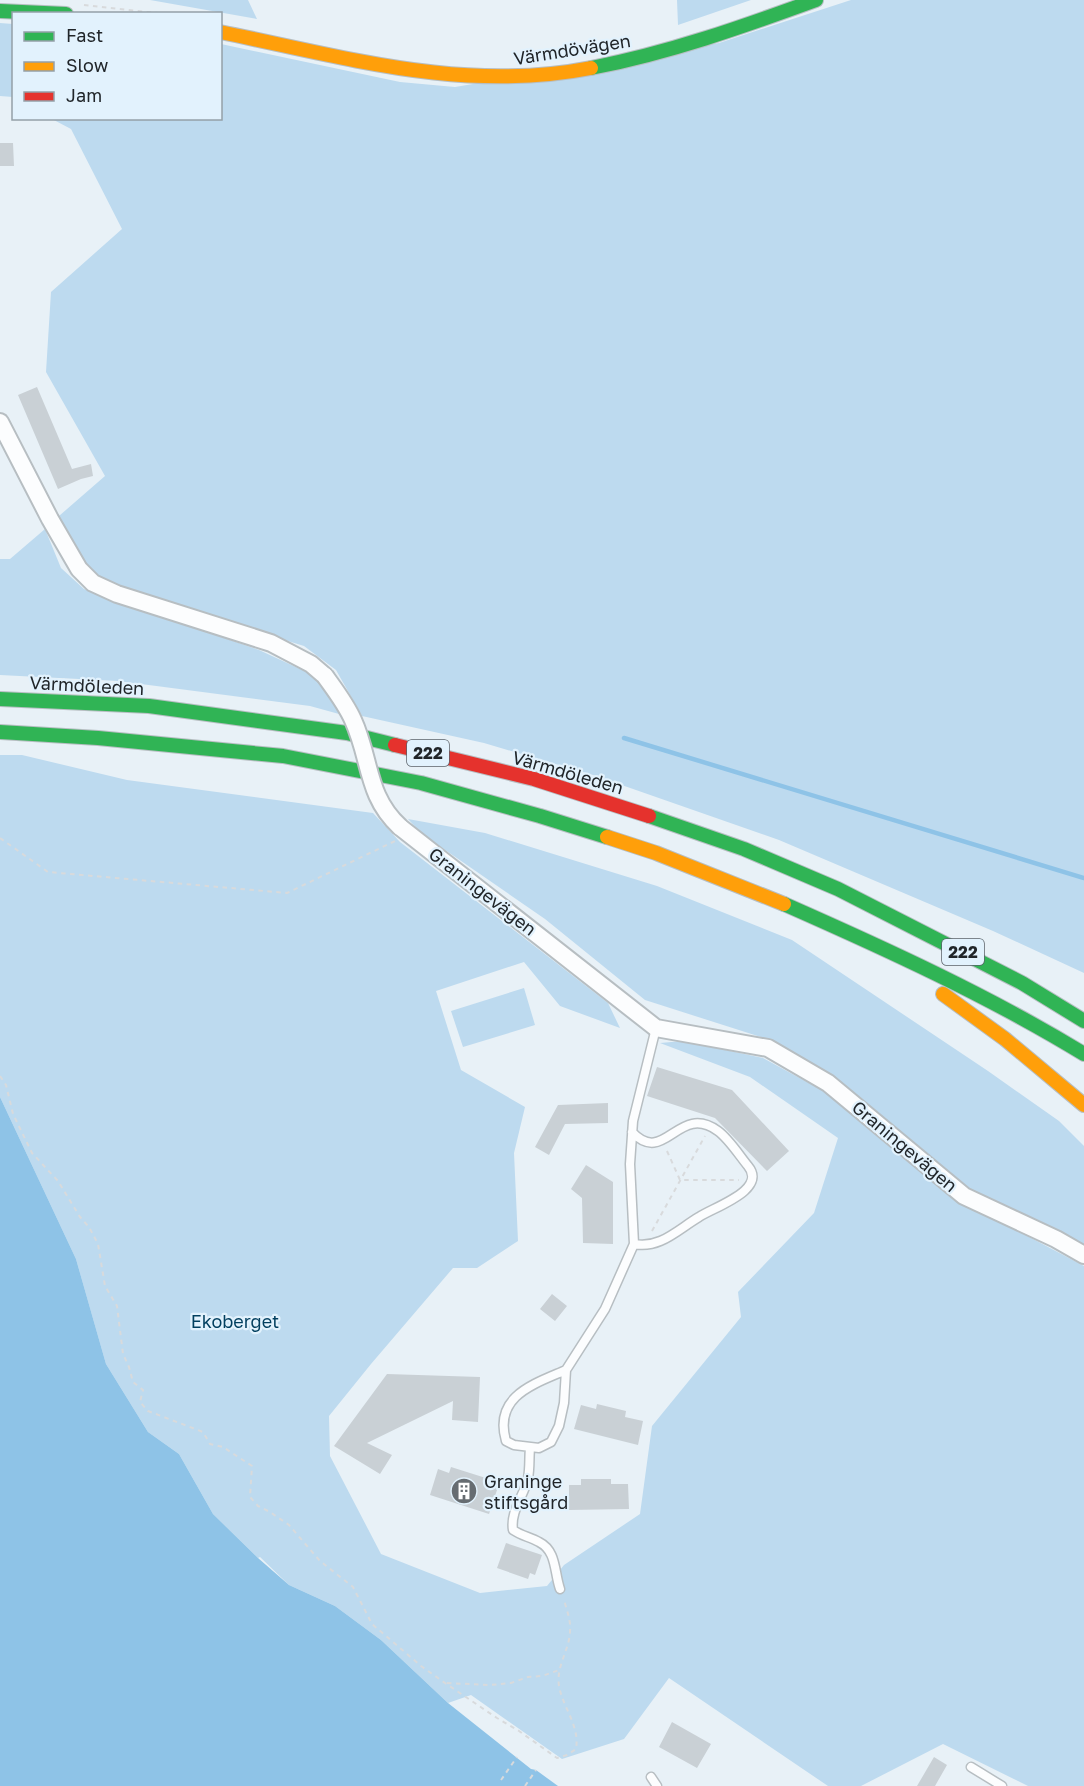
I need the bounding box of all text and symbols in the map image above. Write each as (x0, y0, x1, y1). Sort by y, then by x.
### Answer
legend (12, 12, 222, 120)
text: Fast (66, 24, 103, 46)
street label: Värmdövägen (512, 29, 632, 69)
text: Slow (66, 54, 109, 76)
text: Jam (66, 84, 102, 106)
street label: Värmdöleden (29, 671, 145, 699)
road number: 222 (407, 740, 449, 766)
street label: Värmdöleden (510, 746, 626, 798)
street label: Graningevägen (425, 842, 541, 940)
road number: 222 (942, 939, 984, 965)
street label: Graningevägen (848, 1096, 962, 1196)
park label: Ekoberget (191, 1310, 279, 1332)
place label: Graninge stiftsgård (484, 1470, 568, 1513)
building icon: Graninge stiftsgård (449, 1476, 479, 1506)

